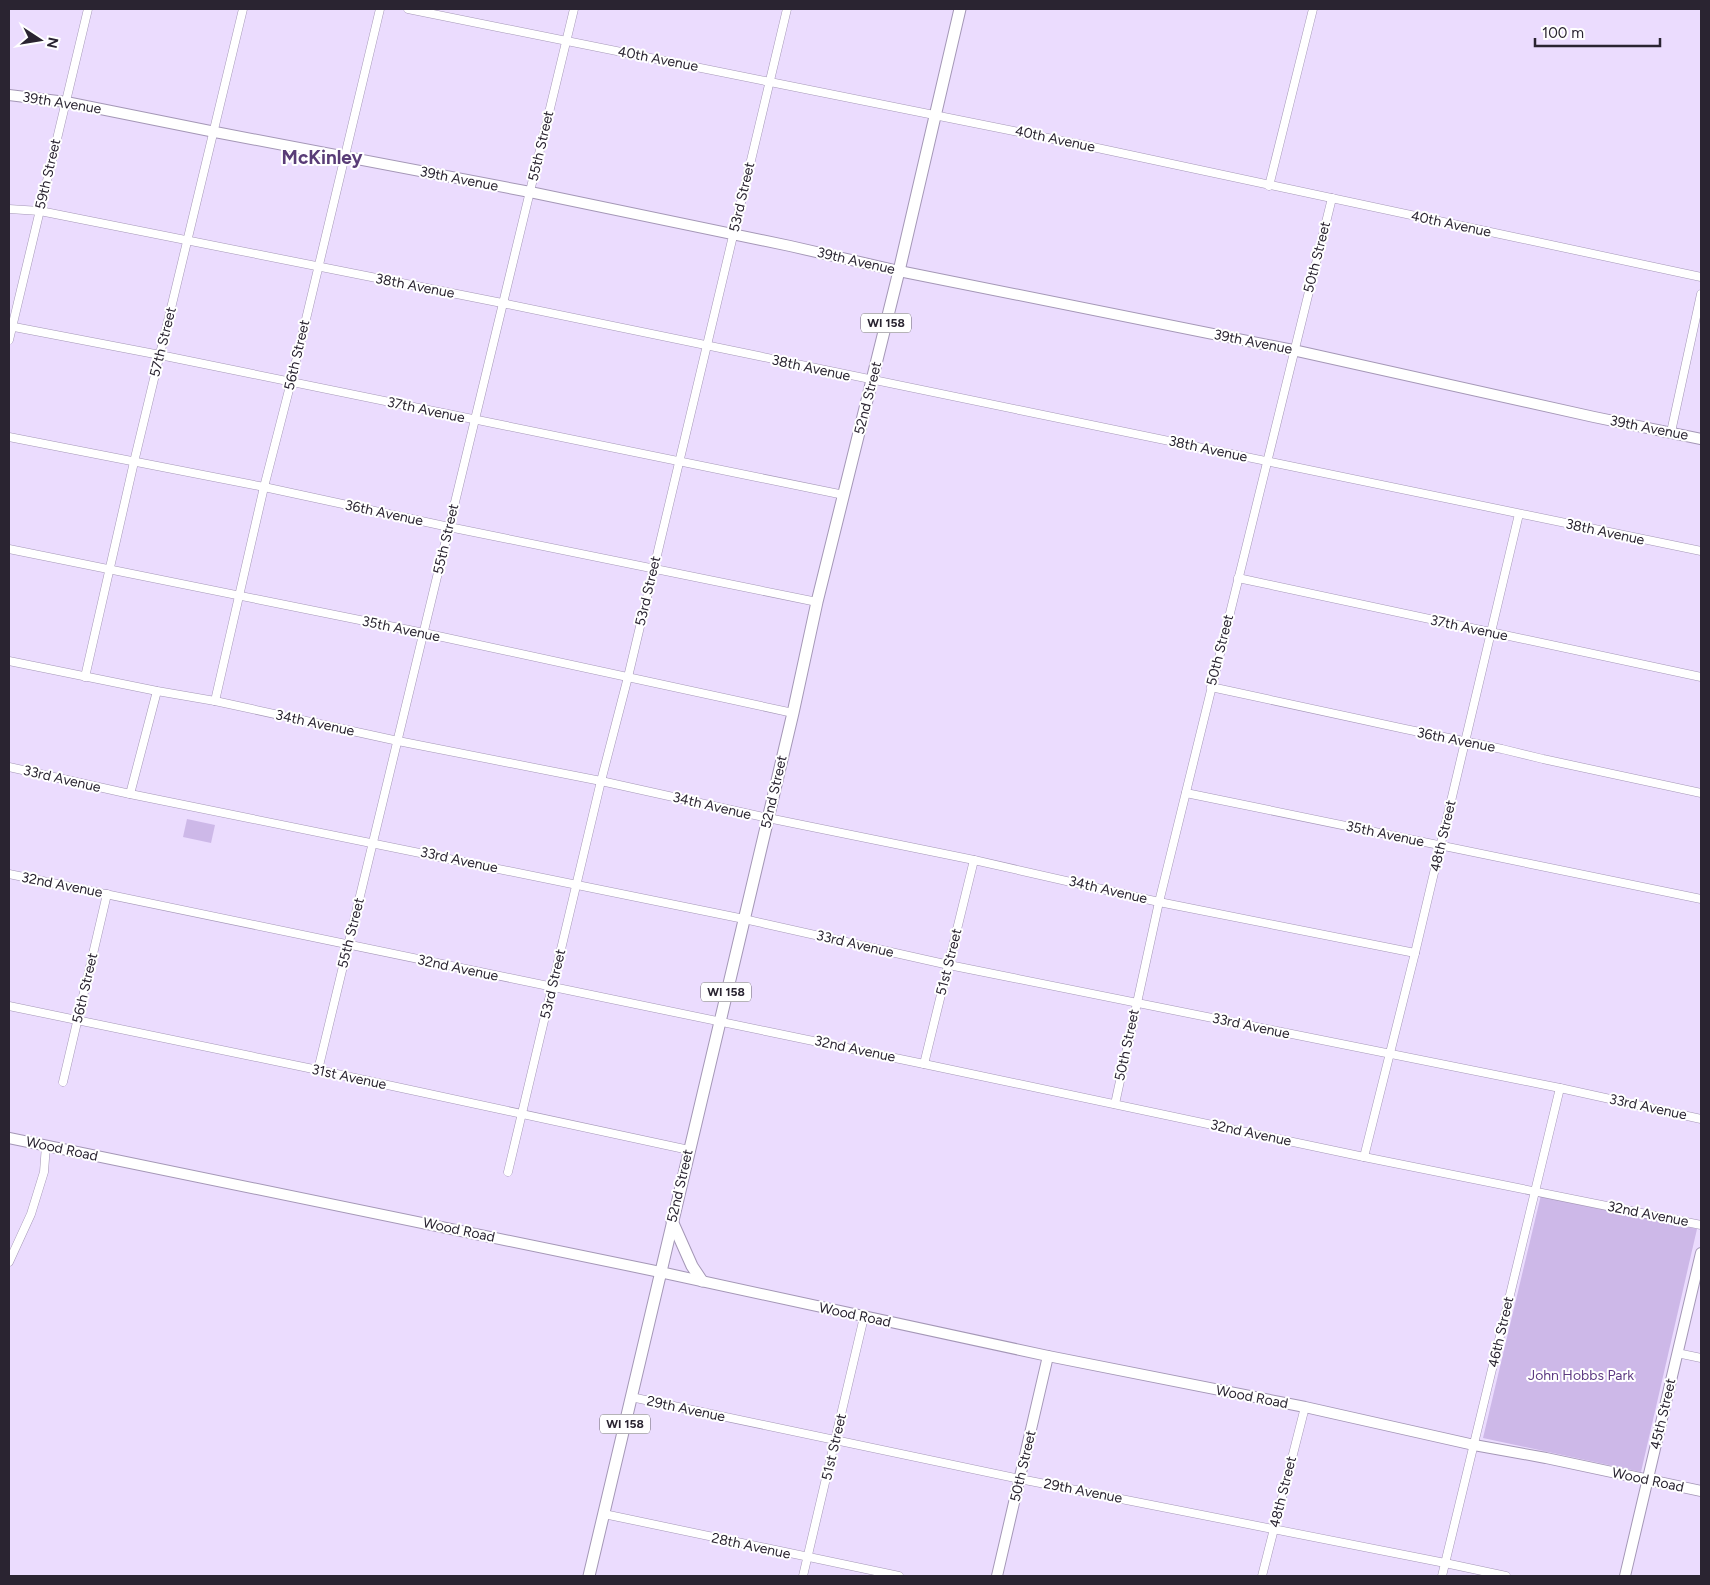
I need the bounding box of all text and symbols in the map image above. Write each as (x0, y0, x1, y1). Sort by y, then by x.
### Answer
north arrow (15, 15, 65, 65)
scale bar (1535, 15, 1660, 47)
text: 100 m (1542, 24, 1584, 42)
text: N (43, 36, 62, 50)
street label: 40th Avenue (616, 43, 700, 75)
street label: 39th Avenue (21, 88, 103, 118)
street label: 55th Street (525, 109, 557, 183)
street label: 40th Avenue (1013, 122, 1097, 156)
street label: 59th Street (32, 137, 64, 211)
district label: McKinley (282, 146, 362, 169)
street label: 53rd Street (726, 160, 758, 234)
street label: 39th Avenue (418, 163, 500, 195)
street label: 40th Avenue (1409, 207, 1493, 241)
street label: 50th Street (1300, 220, 1334, 294)
street label: 39th Avenue (815, 244, 897, 278)
street label: 38th Avenue (374, 270, 456, 302)
street label: 57th Street (146, 305, 180, 379)
road number: WI 158 (861, 314, 911, 332)
street label: 56th Street (281, 318, 313, 392)
street label: 39th Avenue (1212, 326, 1294, 358)
street label: 38th Avenue (770, 351, 852, 385)
street label: 52nd Street (851, 360, 885, 436)
street label: 37th Avenue (386, 393, 467, 427)
street label: 39th Avenue (1608, 412, 1690, 444)
street label: 38th Avenue (1167, 432, 1249, 466)
street label: 36th Avenue (343, 496, 425, 530)
street label: 55th Street (430, 502, 462, 576)
street label: 38th Avenue (1564, 515, 1646, 549)
street label: 53rd Street (632, 554, 664, 628)
street label: 37th Avenue (1429, 611, 1510, 645)
street label: 35th Avenue (360, 612, 442, 646)
street label: 50th Street (1203, 613, 1237, 687)
street label: 34th Avenue (274, 706, 356, 740)
street label: 36th Avenue (1415, 724, 1497, 756)
street label: 52nd Street (757, 754, 791, 830)
street label: 33rd Avenue (22, 762, 103, 796)
street label: 34th Avenue (671, 789, 753, 823)
street label: 48th Street (1427, 798, 1459, 874)
street label: 35th Avenue (1344, 817, 1426, 851)
street label: 33rd Avenue (419, 843, 500, 877)
street label: 32nd Avenue (20, 869, 104, 901)
street label: 34th Avenue (1067, 873, 1149, 907)
street label: 55th Street (334, 896, 368, 970)
street label: 33rd Avenue (815, 927, 896, 961)
street label: 51st Street (932, 927, 966, 997)
street label: 53rd Street (537, 947, 569, 1021)
street label: 56th Street (69, 951, 101, 1025)
street label: 32nd Avenue (416, 951, 500, 985)
road number: WI 158 (701, 982, 751, 1002)
street label: 50th Street (1111, 1008, 1143, 1082)
street label: 33rd Avenue (1211, 1009, 1292, 1043)
street label: 32nd Avenue (813, 1032, 897, 1066)
street label: 31st Avenue (310, 1061, 388, 1093)
street label: 33rd Avenue (1608, 1090, 1689, 1124)
street label: 32nd Avenue (1209, 1116, 1293, 1150)
street label: Wood Road (25, 1133, 99, 1165)
street label: 52nd Street (663, 1148, 697, 1224)
street label: 32nd Avenue (1606, 1198, 1690, 1230)
street label: Wood Road (422, 1214, 496, 1246)
street label: 46th Street (1485, 1295, 1517, 1369)
street label: Wood Road (818, 1299, 892, 1331)
park label: John Hobbs Park (1528, 1367, 1634, 1384)
street label: 45th Street (1647, 1377, 1679, 1451)
street label: Wood Road (1215, 1382, 1289, 1412)
street label: 29th Avenue (645, 1392, 727, 1426)
street label: 51st Street (818, 1412, 850, 1482)
road number: WI 158 (600, 1415, 650, 1434)
street label: 50th Street (1007, 1429, 1039, 1503)
street label: 48th Street (1266, 1454, 1300, 1530)
street label: Wood Road (1611, 1464, 1685, 1496)
street label: 29th Avenue (1042, 1475, 1124, 1507)
street label: 28th Avenue (710, 1529, 792, 1563)

